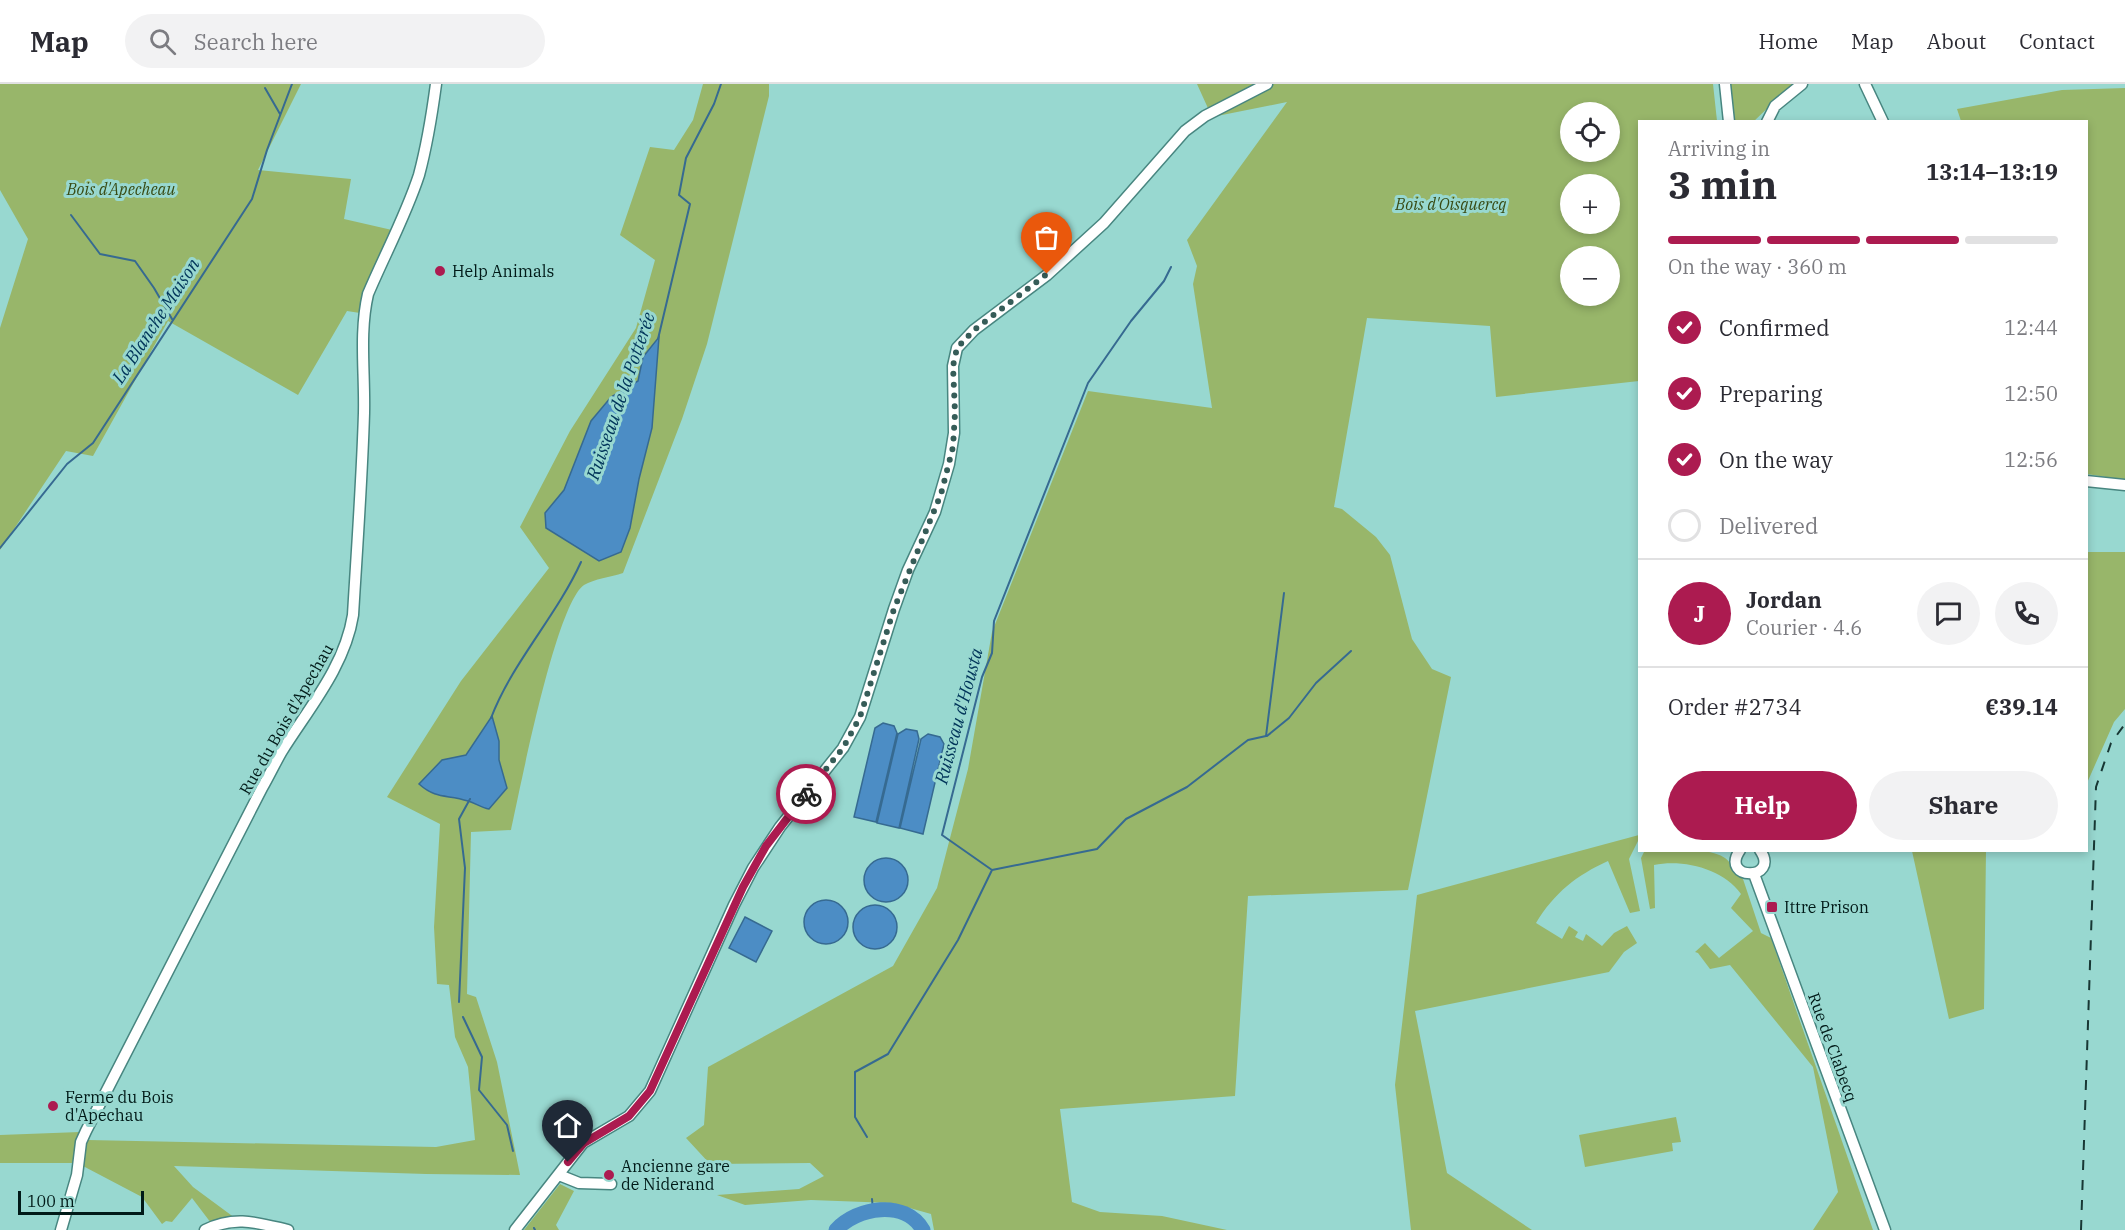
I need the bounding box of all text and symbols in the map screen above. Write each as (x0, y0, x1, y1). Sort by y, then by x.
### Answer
search box (125, 14, 545, 68)
text: Map (30, 23, 89, 60)
icon: search (146, 25, 179, 58)
text: Search here (194, 27, 318, 56)
text: Home (1758, 27, 1818, 55)
text: Map (1851, 27, 1894, 55)
text: About (1927, 27, 1986, 55)
text: Contact (2019, 27, 2095, 55)
map controls (1560, 102, 1620, 306)
button: locate (1560, 102, 1620, 162)
text: Arriving in (1668, 135, 1770, 162)
text: 13:14–13:19 (1926, 157, 2058, 186)
text: 3 min (1668, 159, 1777, 210)
button: + (1560, 174, 1620, 234)
park label: Bois d'Apecheau (66, 179, 175, 199)
park label: Bois d'Oisquercq (1394, 194, 1507, 214)
pin (1021, 212, 1072, 274)
icon: bag (1030, 221, 1063, 254)
button: − (1560, 246, 1620, 306)
water label: La Blanche Maison (106, 253, 205, 388)
text: On the way · 360 m (1668, 253, 1847, 280)
place label: Help Animals (452, 261, 554, 281)
marker: Help Animals (433, 264, 447, 278)
water label: Ruisseau de la Potterée (581, 309, 660, 483)
icon: check (1668, 311, 1701, 344)
text: Confirmed (1719, 313, 1830, 342)
text: 12:44 (2004, 314, 2058, 341)
icon: check (1668, 377, 1701, 410)
text: Preparing (1719, 379, 1823, 408)
text: 12:50 (2004, 380, 2058, 407)
icon: check (1668, 443, 1701, 476)
text: On the way (1719, 445, 1833, 474)
text: 12:56 (2004, 446, 2058, 473)
text: Delivered (1719, 511, 1818, 540)
button: chat (1917, 582, 1980, 645)
button: phone (1995, 582, 2058, 645)
text: Jordan (1746, 585, 1822, 614)
text: J (1694, 599, 1705, 628)
text: Courier · 4.6 (1746, 614, 1862, 641)
street label: Rue du Bois d'Apechau (235, 640, 337, 798)
water label: Ruisseau d'Housta (929, 645, 988, 787)
text: Order #2734 (1668, 692, 1802, 721)
text: €39.14 (1985, 692, 2058, 721)
courier (776, 764, 836, 824)
button: Help (1668, 771, 1857, 840)
button: Share (1869, 771, 2058, 840)
icon: bike (790, 778, 823, 811)
place label: Ittre Prison (1784, 897, 1869, 917)
marker: Ittre Prison (1765, 900, 1779, 914)
street label: Rue de Clabecq (1804, 990, 1862, 1105)
place label: Ferme du Bois d'Apechau (65, 1087, 174, 1125)
marker: Ferme du Bois d'Apechau (46, 1099, 60, 1113)
pin (542, 1100, 593, 1162)
icon: home (551, 1109, 584, 1142)
place label: Ancienne gare de Niderand (621, 1156, 730, 1194)
marker: Ancienne gare de Niderand (602, 1168, 616, 1182)
scale bar (18, 1188, 144, 1216)
text: 100 m (27, 1191, 75, 1211)

